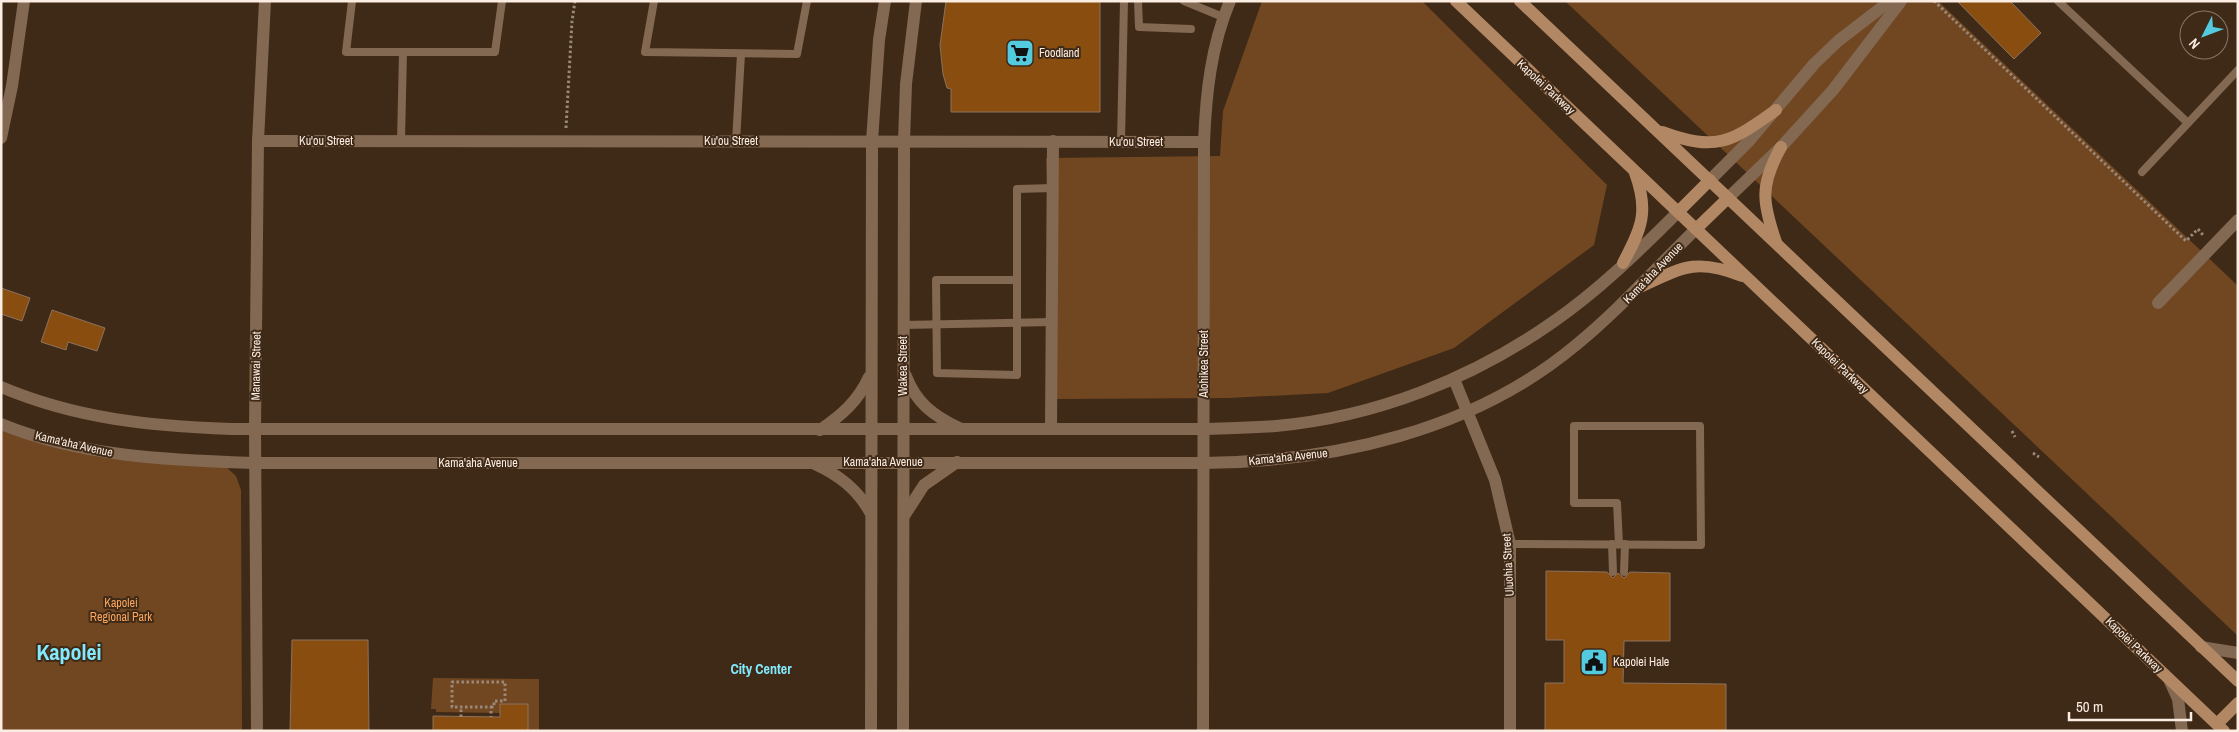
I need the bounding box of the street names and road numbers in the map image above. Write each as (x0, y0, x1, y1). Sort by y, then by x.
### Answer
street label: Kapolei Parkway (1514, 56, 1579, 118)
street label: Ku'ou Street (299, 133, 353, 149)
street label: Ku'ou Street (704, 133, 758, 149)
street label: Ku'ou Street (1109, 134, 1163, 150)
street label: Kama'aha Avenue (1620, 239, 1686, 307)
street label: Alohikea Street (1196, 330, 1212, 399)
street label: Manawai Street (247, 331, 265, 401)
street label: Kapolei Parkway (1808, 335, 1872, 397)
street label: Wakea Street (895, 336, 911, 396)
street label: Kama'aha Avenue (34, 427, 114, 461)
street label: Kama'aha Avenue (1248, 445, 1328, 469)
street label: Kama'aha Avenue (843, 454, 923, 470)
street label: Kama'aha Avenue (438, 455, 518, 471)
street label: Uluohia Street (1498, 533, 1518, 597)
street label: Kapolei Parkway (2102, 614, 2166, 676)

